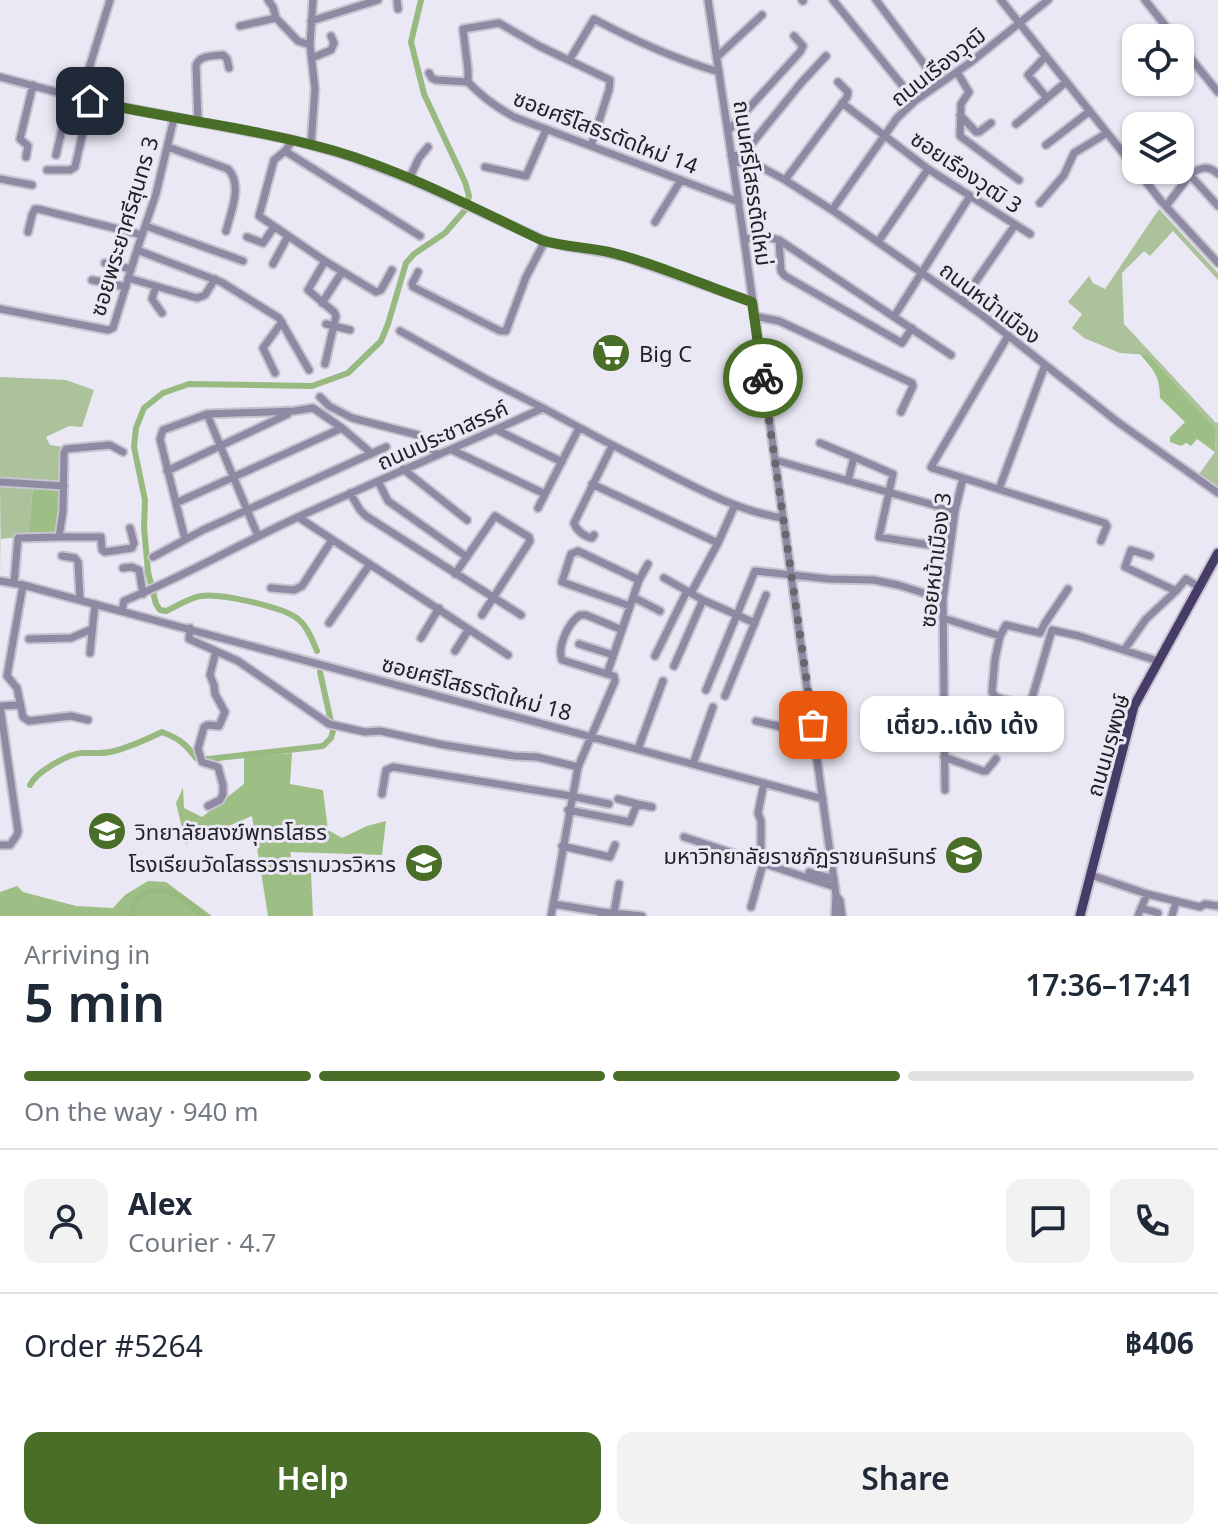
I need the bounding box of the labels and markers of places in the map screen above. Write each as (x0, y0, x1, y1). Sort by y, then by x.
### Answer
pin (56, 67, 124, 135)
supermarket icon: Big C (590, 332, 632, 374)
place label: Big C (639, 338, 692, 368)
pin (779, 691, 847, 759)
callout: เตี๋ยว..เด้ง เด้ง (861, 697, 1065, 753)
school or university icon: วิทยาลัยสงฆ์พุทธโสธร (86, 810, 128, 852)
place label: วิทยาลัยสงฆ์พุทธโสธร (134, 816, 327, 846)
school or university icon: มหาวิทยาลัยราชภัฏราชนครินทร์ (943, 834, 985, 876)
place label: มหาวิทยาลัยราชภัฏราชนครินทร์ (663, 840, 937, 870)
school or university icon: โรงเรียนวัดโสธรวรารามวรวิหาร (403, 842, 445, 884)
place label: โรงเรียนวัดโสธรวรารามวรวิหาร (128, 848, 396, 878)

